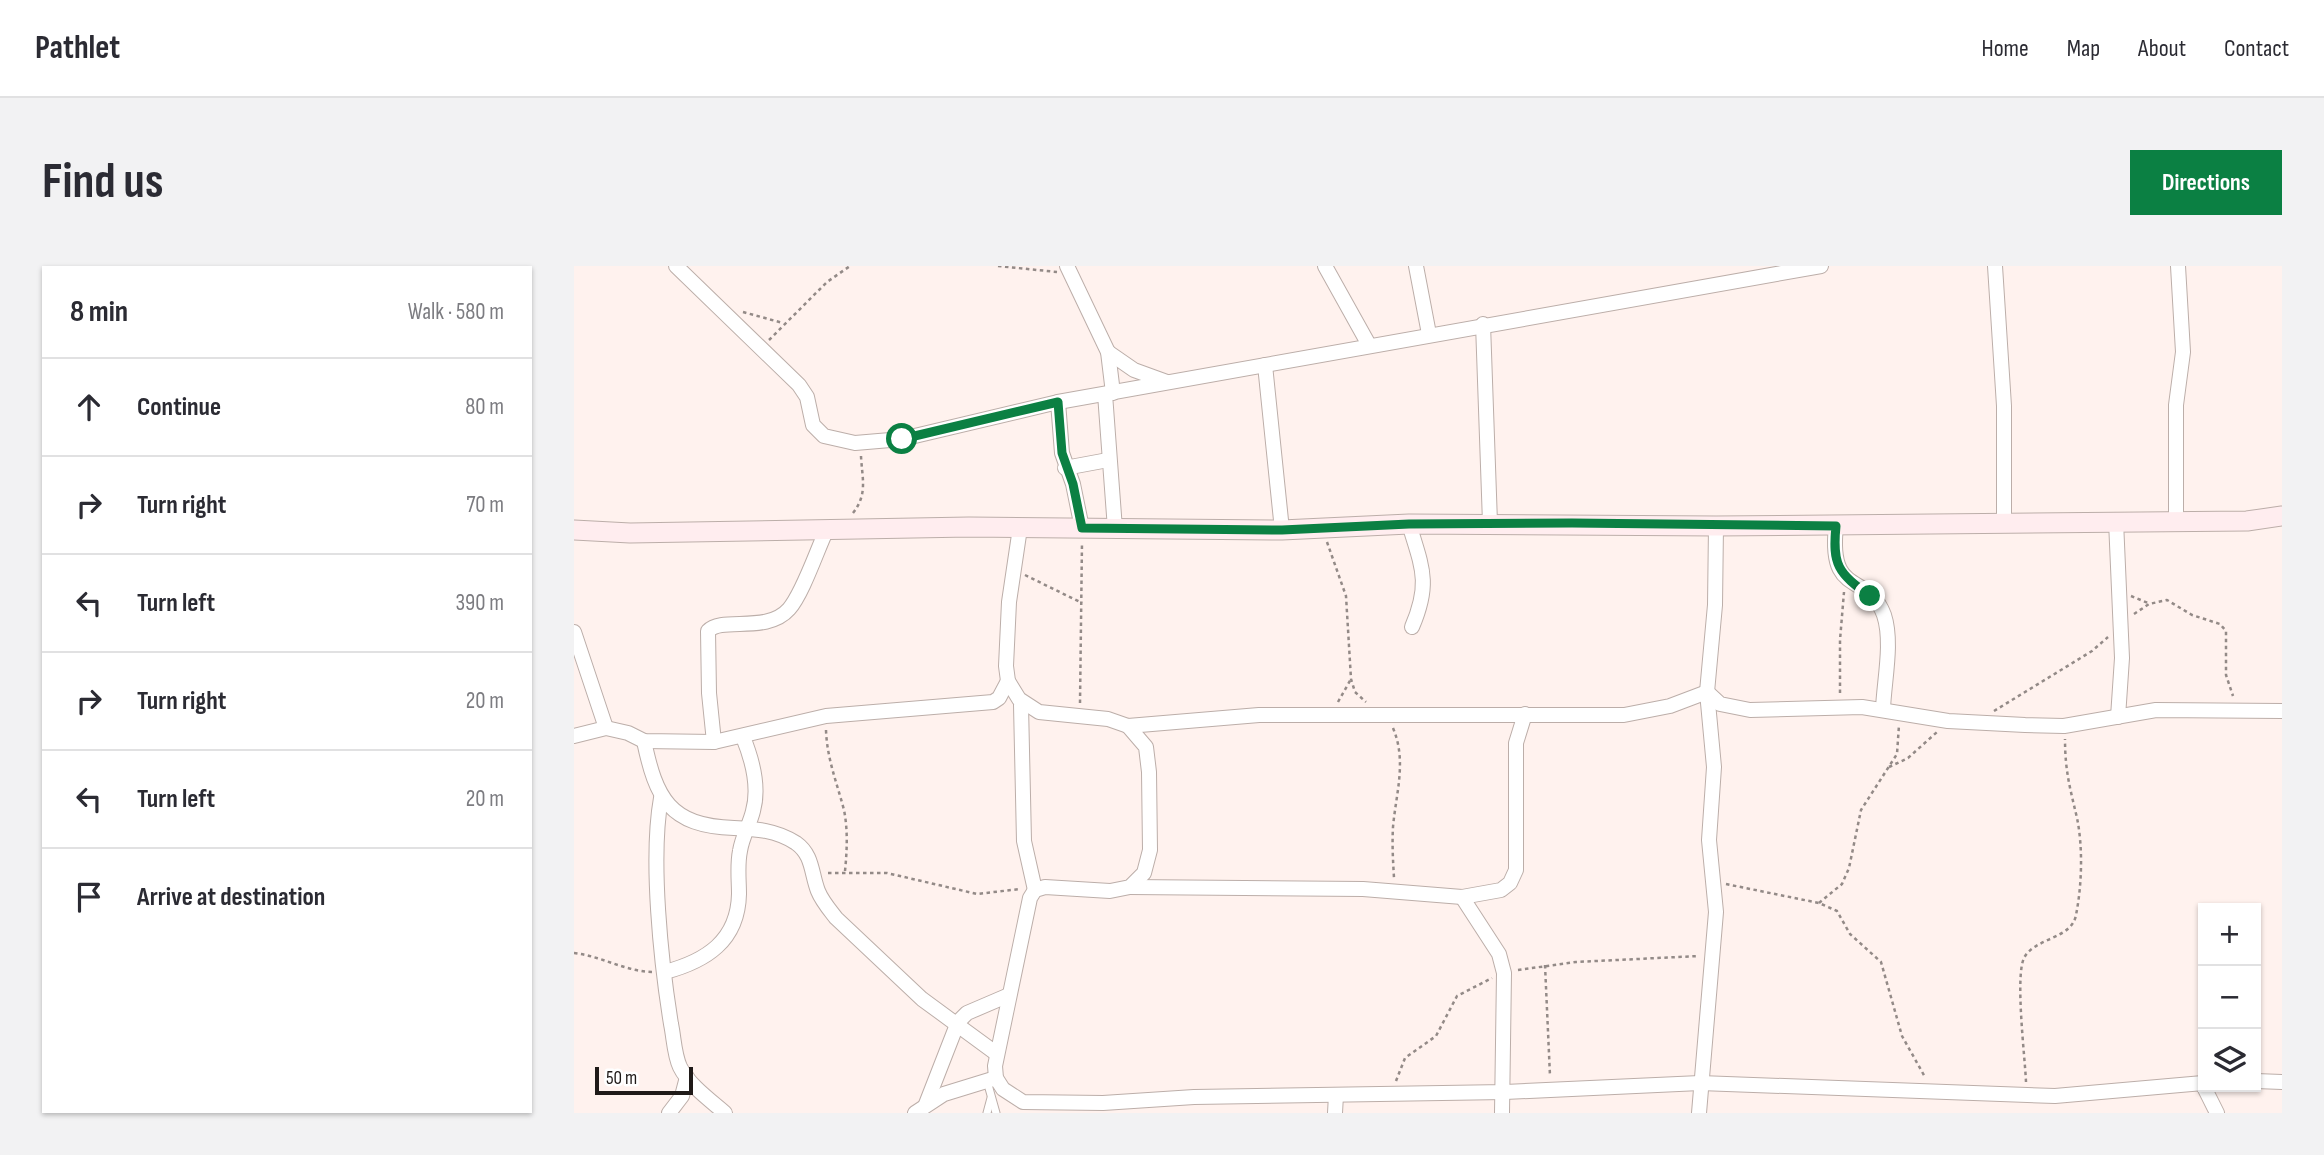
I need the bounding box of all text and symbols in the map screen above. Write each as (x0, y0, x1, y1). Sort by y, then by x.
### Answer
text: Pathlet (35, 28, 120, 68)
text: Home (1981, 34, 2029, 63)
text: Map (2067, 34, 2100, 63)
text: About (2138, 34, 2186, 63)
text: Contact (2224, 34, 2289, 63)
button: Directions (2130, 150, 2282, 215)
text: Find us (42, 153, 164, 212)
text: 8 min (70, 294, 128, 330)
text: Walk · 580 m (408, 298, 504, 326)
icon: ahead (70, 388, 108, 426)
text: Continue (137, 392, 221, 423)
text: 80 m (465, 393, 504, 421)
route start (886, 423, 917, 454)
icon: right (70, 486, 108, 524)
text: Turn right (137, 490, 226, 521)
text: 70 m (466, 491, 504, 519)
route end (1854, 580, 1885, 611)
icon: left (70, 584, 108, 622)
text: Turn left (137, 588, 215, 619)
text: 390 m (455, 589, 504, 617)
icon: right (70, 682, 108, 720)
text: Turn right (137, 686, 226, 717)
text: 20 m (466, 687, 504, 715)
icon: left (70, 780, 108, 818)
text: Turn left (137, 784, 215, 815)
text: 20 m (466, 785, 504, 813)
icon: arrive (70, 878, 108, 916)
text: Arrive at destination (137, 882, 325, 913)
map controls (2198, 903, 2261, 1092)
button: + (2198, 903, 2261, 966)
button: − (2198, 966, 2261, 1029)
button: layers (2198, 1029, 2261, 1092)
scale bar (595, 1064, 693, 1096)
text: 50 m (606, 1067, 637, 1090)

